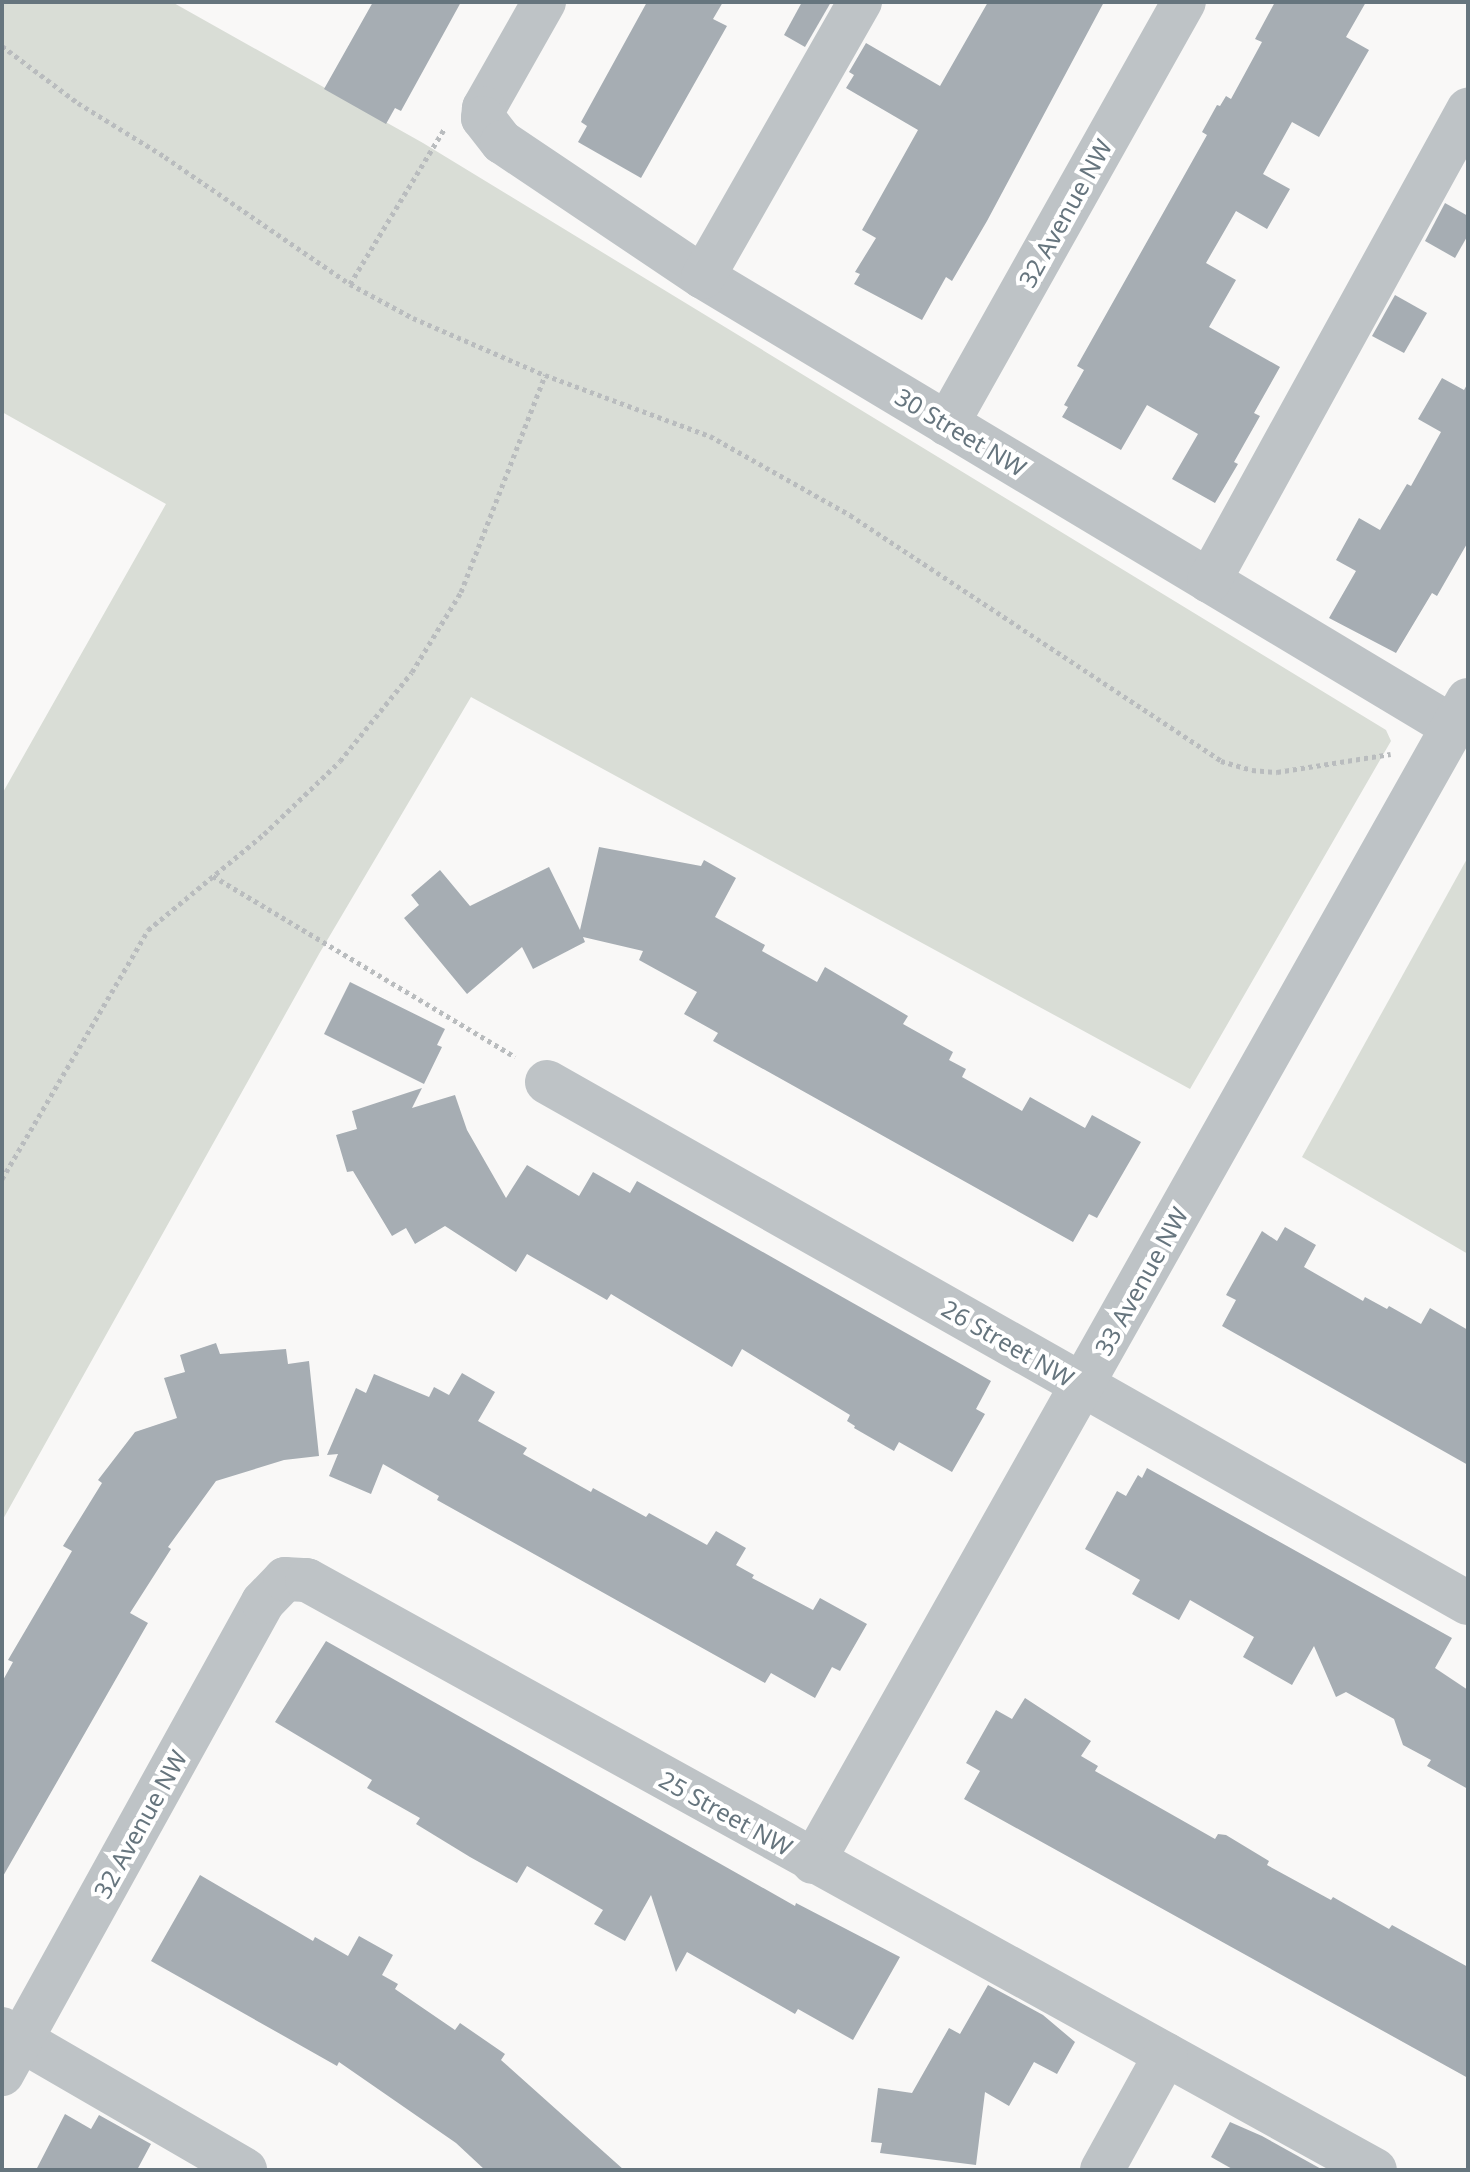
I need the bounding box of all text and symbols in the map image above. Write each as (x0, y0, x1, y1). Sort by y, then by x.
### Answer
street label: 32 Avenue NW (1012, 134, 1118, 292)
street label: 30 Street NW (890, 382, 1032, 482)
street label: 33 Avenue NW (1088, 1202, 1194, 1360)
street label: 26 Street NW (937, 1294, 1079, 1392)
street label: 32 Avenue NW (87, 1745, 193, 1903)
street label: 25 Street NW (655, 1765, 797, 1861)

